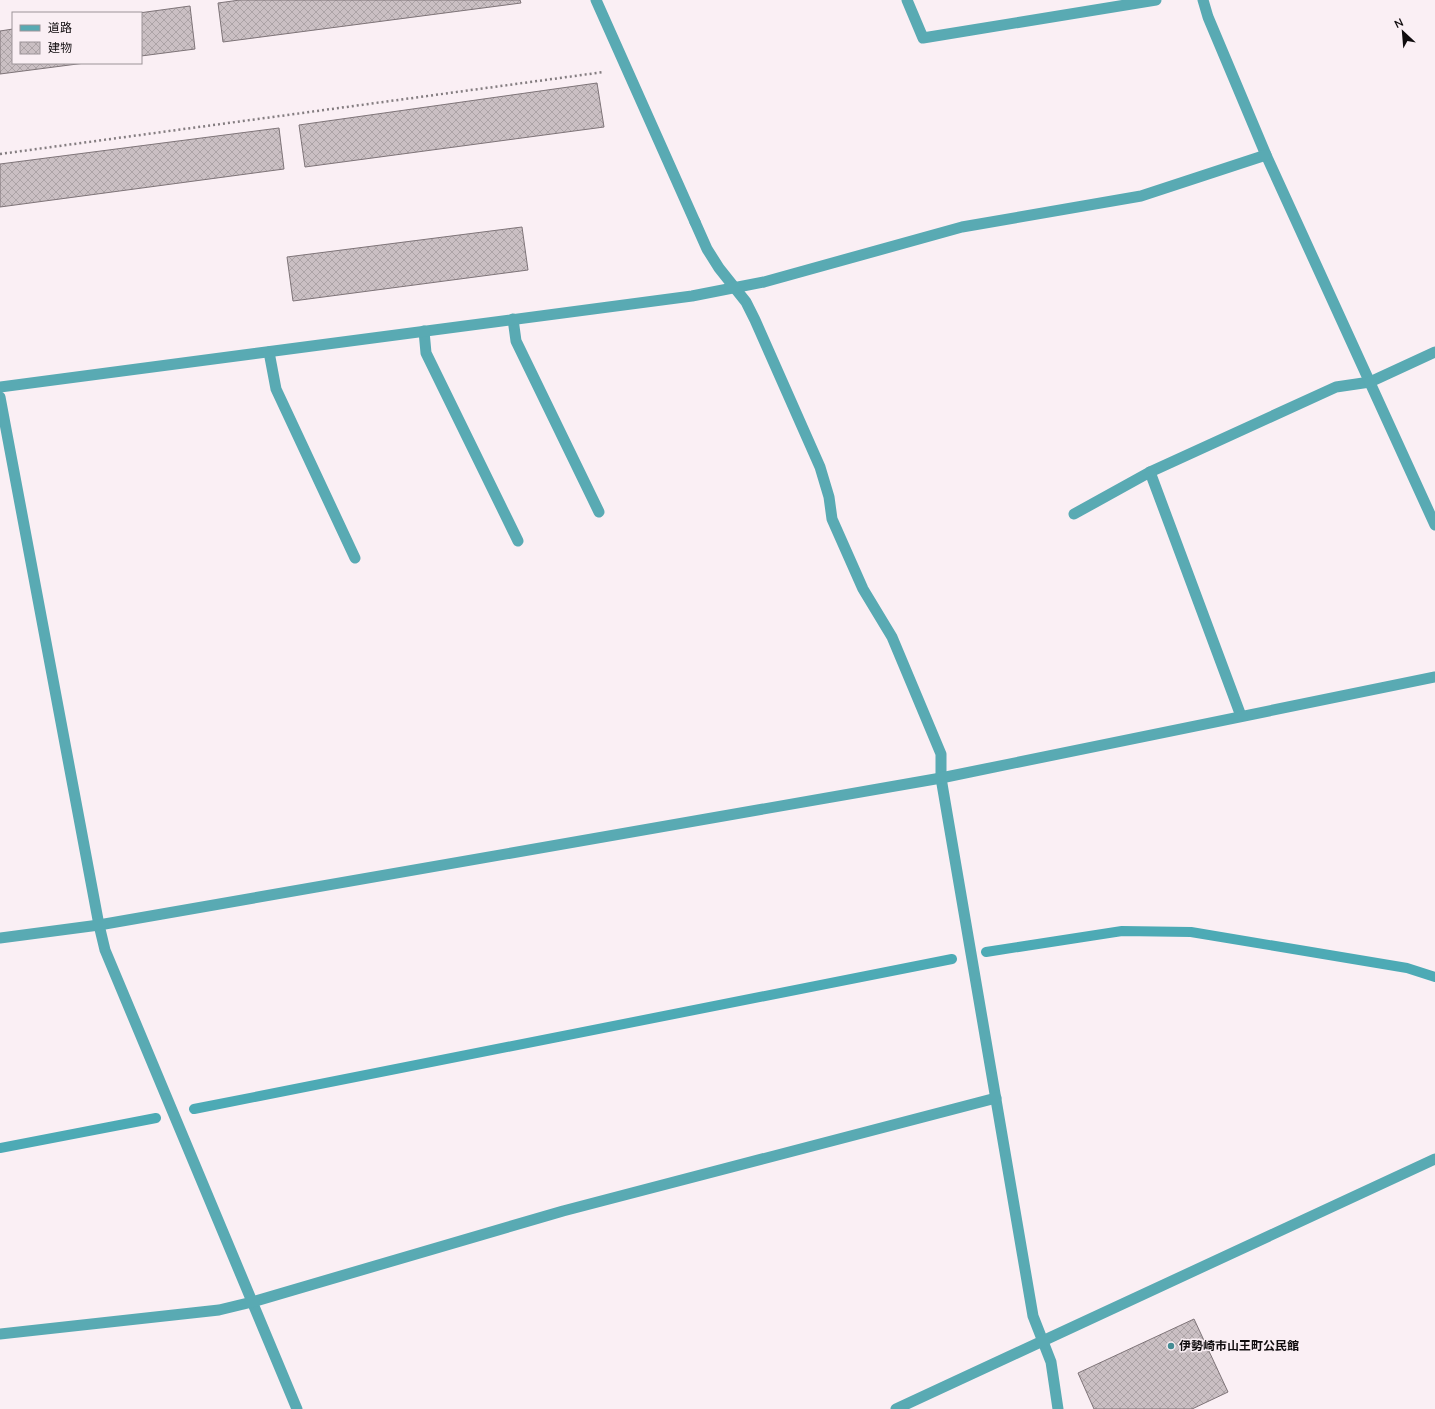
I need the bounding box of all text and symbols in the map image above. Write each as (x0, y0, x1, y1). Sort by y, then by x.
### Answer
legend (12, 12, 142, 64)
north arrow (1383, 12, 1423, 52)
text: N (1392, 15, 1405, 31)
text: 道路 (48, 20, 72, 35)
text: 建物 (48, 40, 72, 55)
place label: 伊勢崎市山王町公民館 (1179, 1338, 1299, 1353)
marker: 伊勢崎市山王町公民館 (1166, 1341, 1176, 1351)

